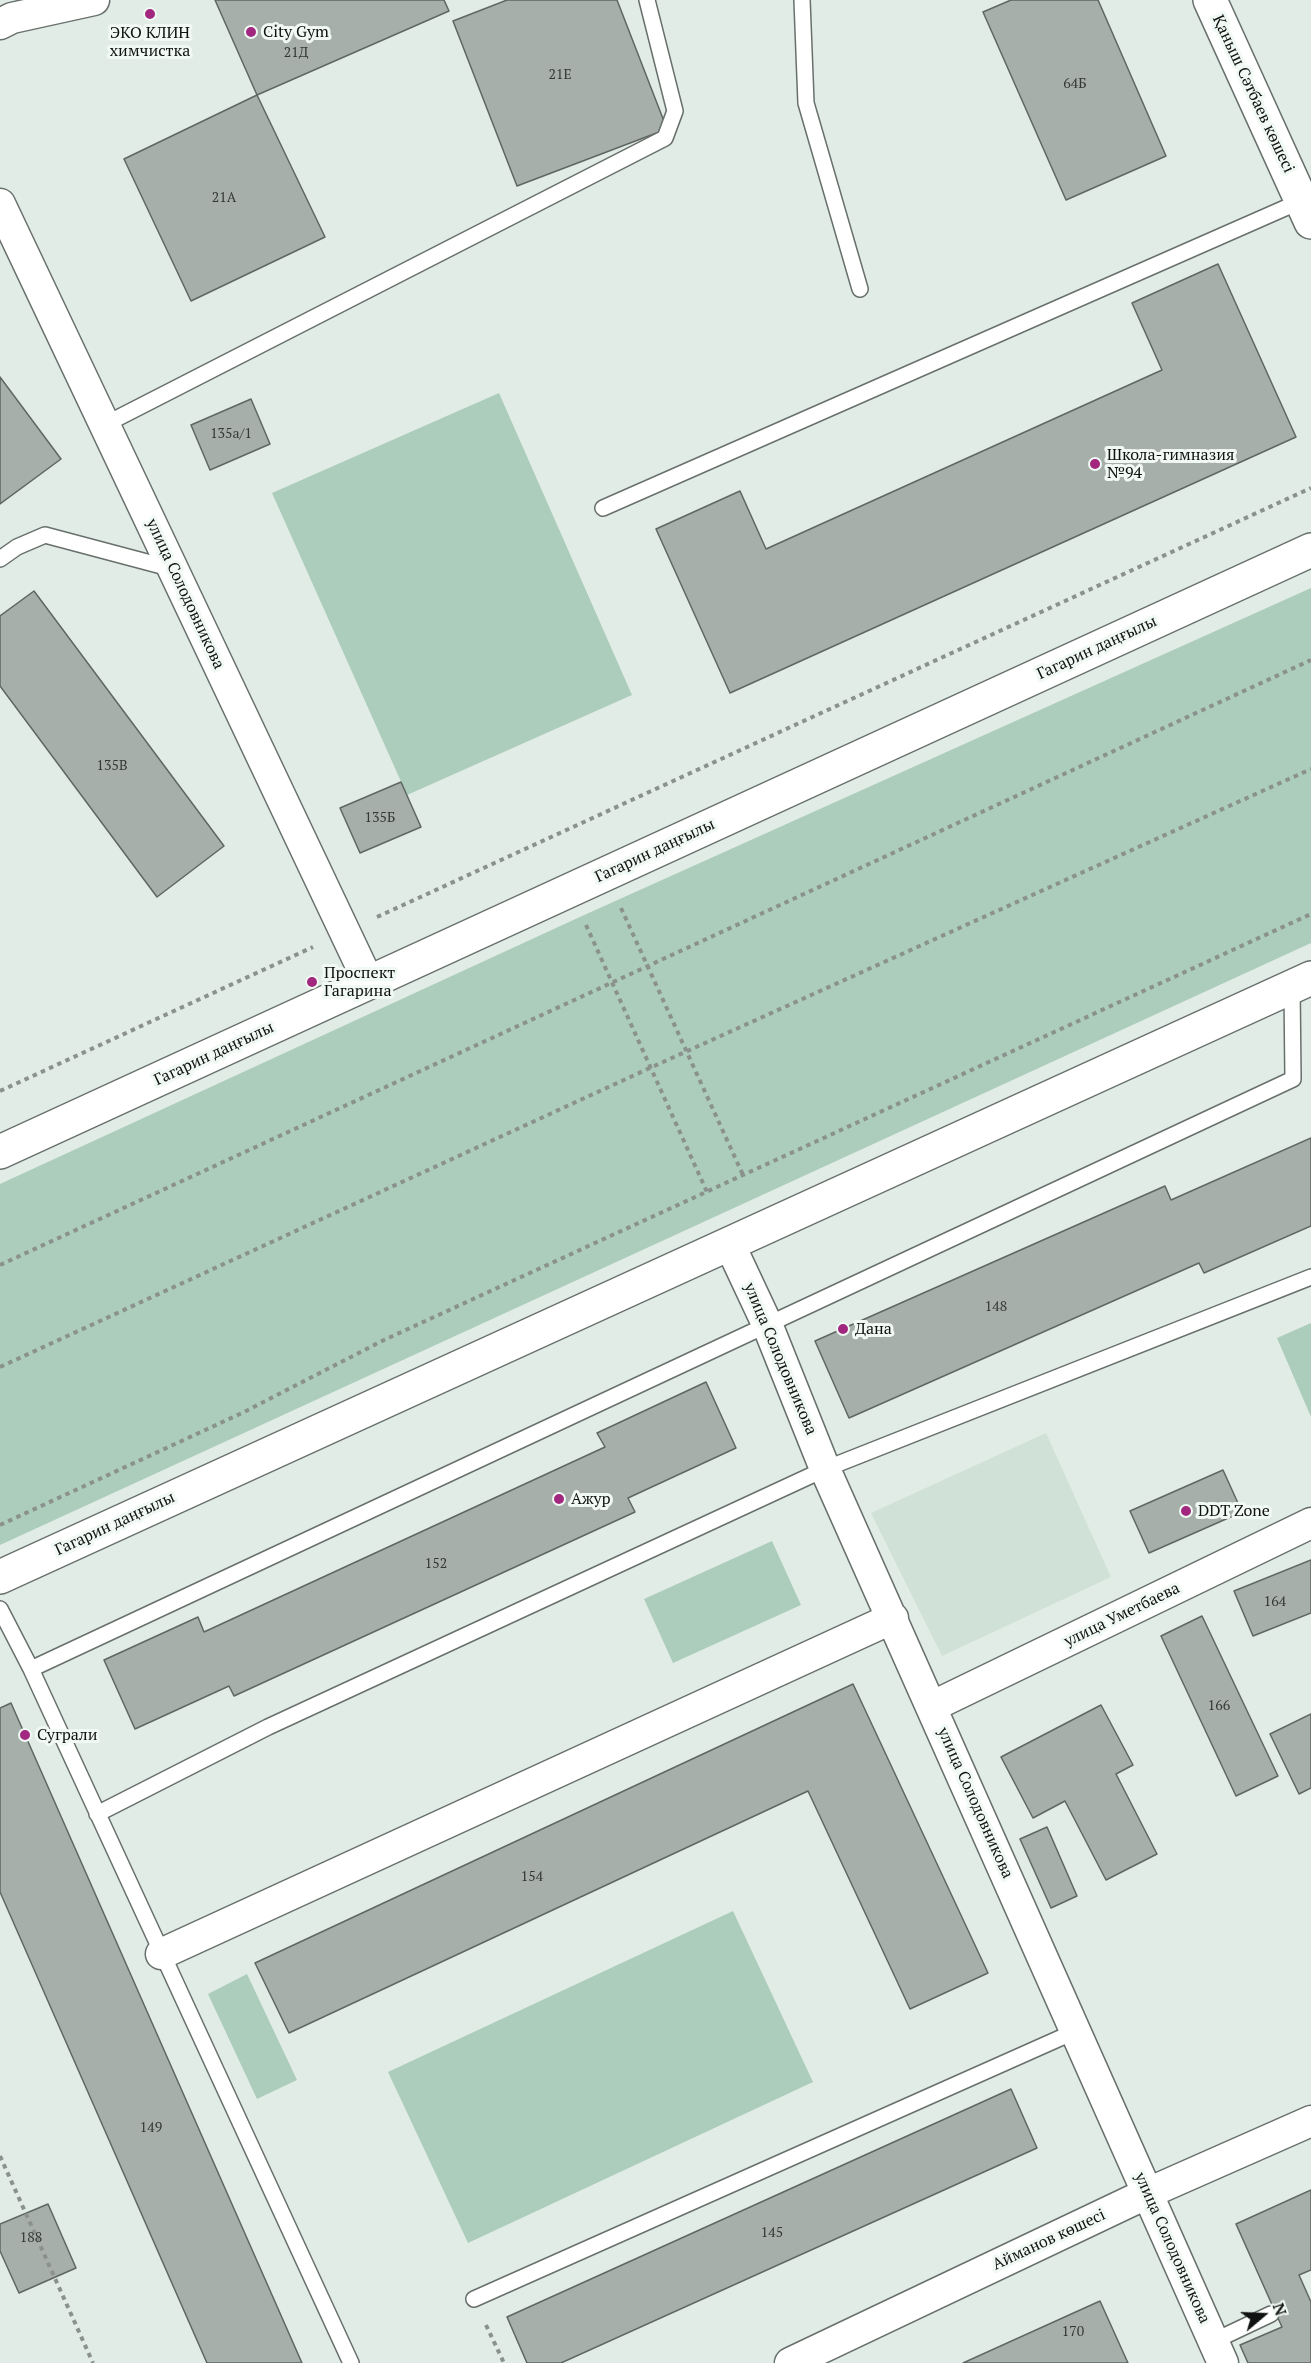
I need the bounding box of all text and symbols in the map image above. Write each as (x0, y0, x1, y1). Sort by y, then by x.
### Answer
marker: ЭКО КЛИН химчистка (143, 7, 157, 21)
street label: Қаныш Сәтбаев көшесі (1208, 12, 1298, 176)
place label: City Gym (263, 22, 329, 42)
place label: ЭКО КЛИН химчистка (110, 23, 190, 61)
marker: City Gym (244, 25, 258, 39)
house number: 21Д (284, 45, 308, 61)
house number: 21Е (548, 67, 572, 83)
house number: 64Б (1063, 76, 1087, 92)
house number: 21А (212, 190, 236, 206)
house number: 135а/1 (210, 426, 252, 442)
place label: Школа-гимназия №94 (1107, 445, 1235, 483)
marker: Школа-гимназия №94 (1088, 457, 1102, 471)
street label: улица Солодовникова (142, 516, 228, 672)
street label: Гагарин даңғылы (1034, 612, 1160, 684)
house number: 135В (97, 758, 127, 774)
house number: 135Б (365, 810, 395, 826)
street label: Гагарин даңғылы (592, 815, 718, 887)
place label: Проспект Гагарина (324, 963, 395, 1001)
marker: Проспект Гагарина (305, 975, 319, 989)
street label: Гагарин даңғылы (151, 1018, 277, 1090)
street label: улица Солодовникова (739, 1280, 821, 1438)
house number: 148 (985, 1299, 1007, 1315)
place label: Дана (855, 1319, 892, 1339)
marker: Дана (836, 1322, 850, 1336)
street label: Гагарин даңғылы (52, 1488, 178, 1560)
place label: Ажур (571, 1489, 611, 1509)
marker: Ажур (552, 1492, 566, 1506)
place label: DDT Zone (1198, 1501, 1270, 1521)
marker: DDT Zone (1179, 1504, 1193, 1518)
house number: 152 (425, 1556, 447, 1572)
street label: улица Уметбаева (1061, 1579, 1183, 1651)
house number: 164 (1264, 1594, 1286, 1610)
house number: 166 (1208, 1698, 1230, 1714)
street label: улица Солодовникова (933, 1724, 1017, 1882)
place label: Суграли (37, 1725, 97, 1745)
marker: Суграли (18, 1728, 32, 1742)
house number: 154 (521, 1869, 543, 1885)
house number: 149 (140, 2120, 162, 2136)
street label: улица Солодовникова (1130, 2169, 1214, 2327)
street label: Айманов көшесі (989, 2205, 1109, 2275)
house number: 145 (761, 2225, 783, 2241)
house number: 188 (20, 2230, 42, 2246)
north arrow (1233, 2285, 1293, 2345)
text: N (1268, 2300, 1292, 2318)
house number: 170 (1062, 2324, 1084, 2340)

